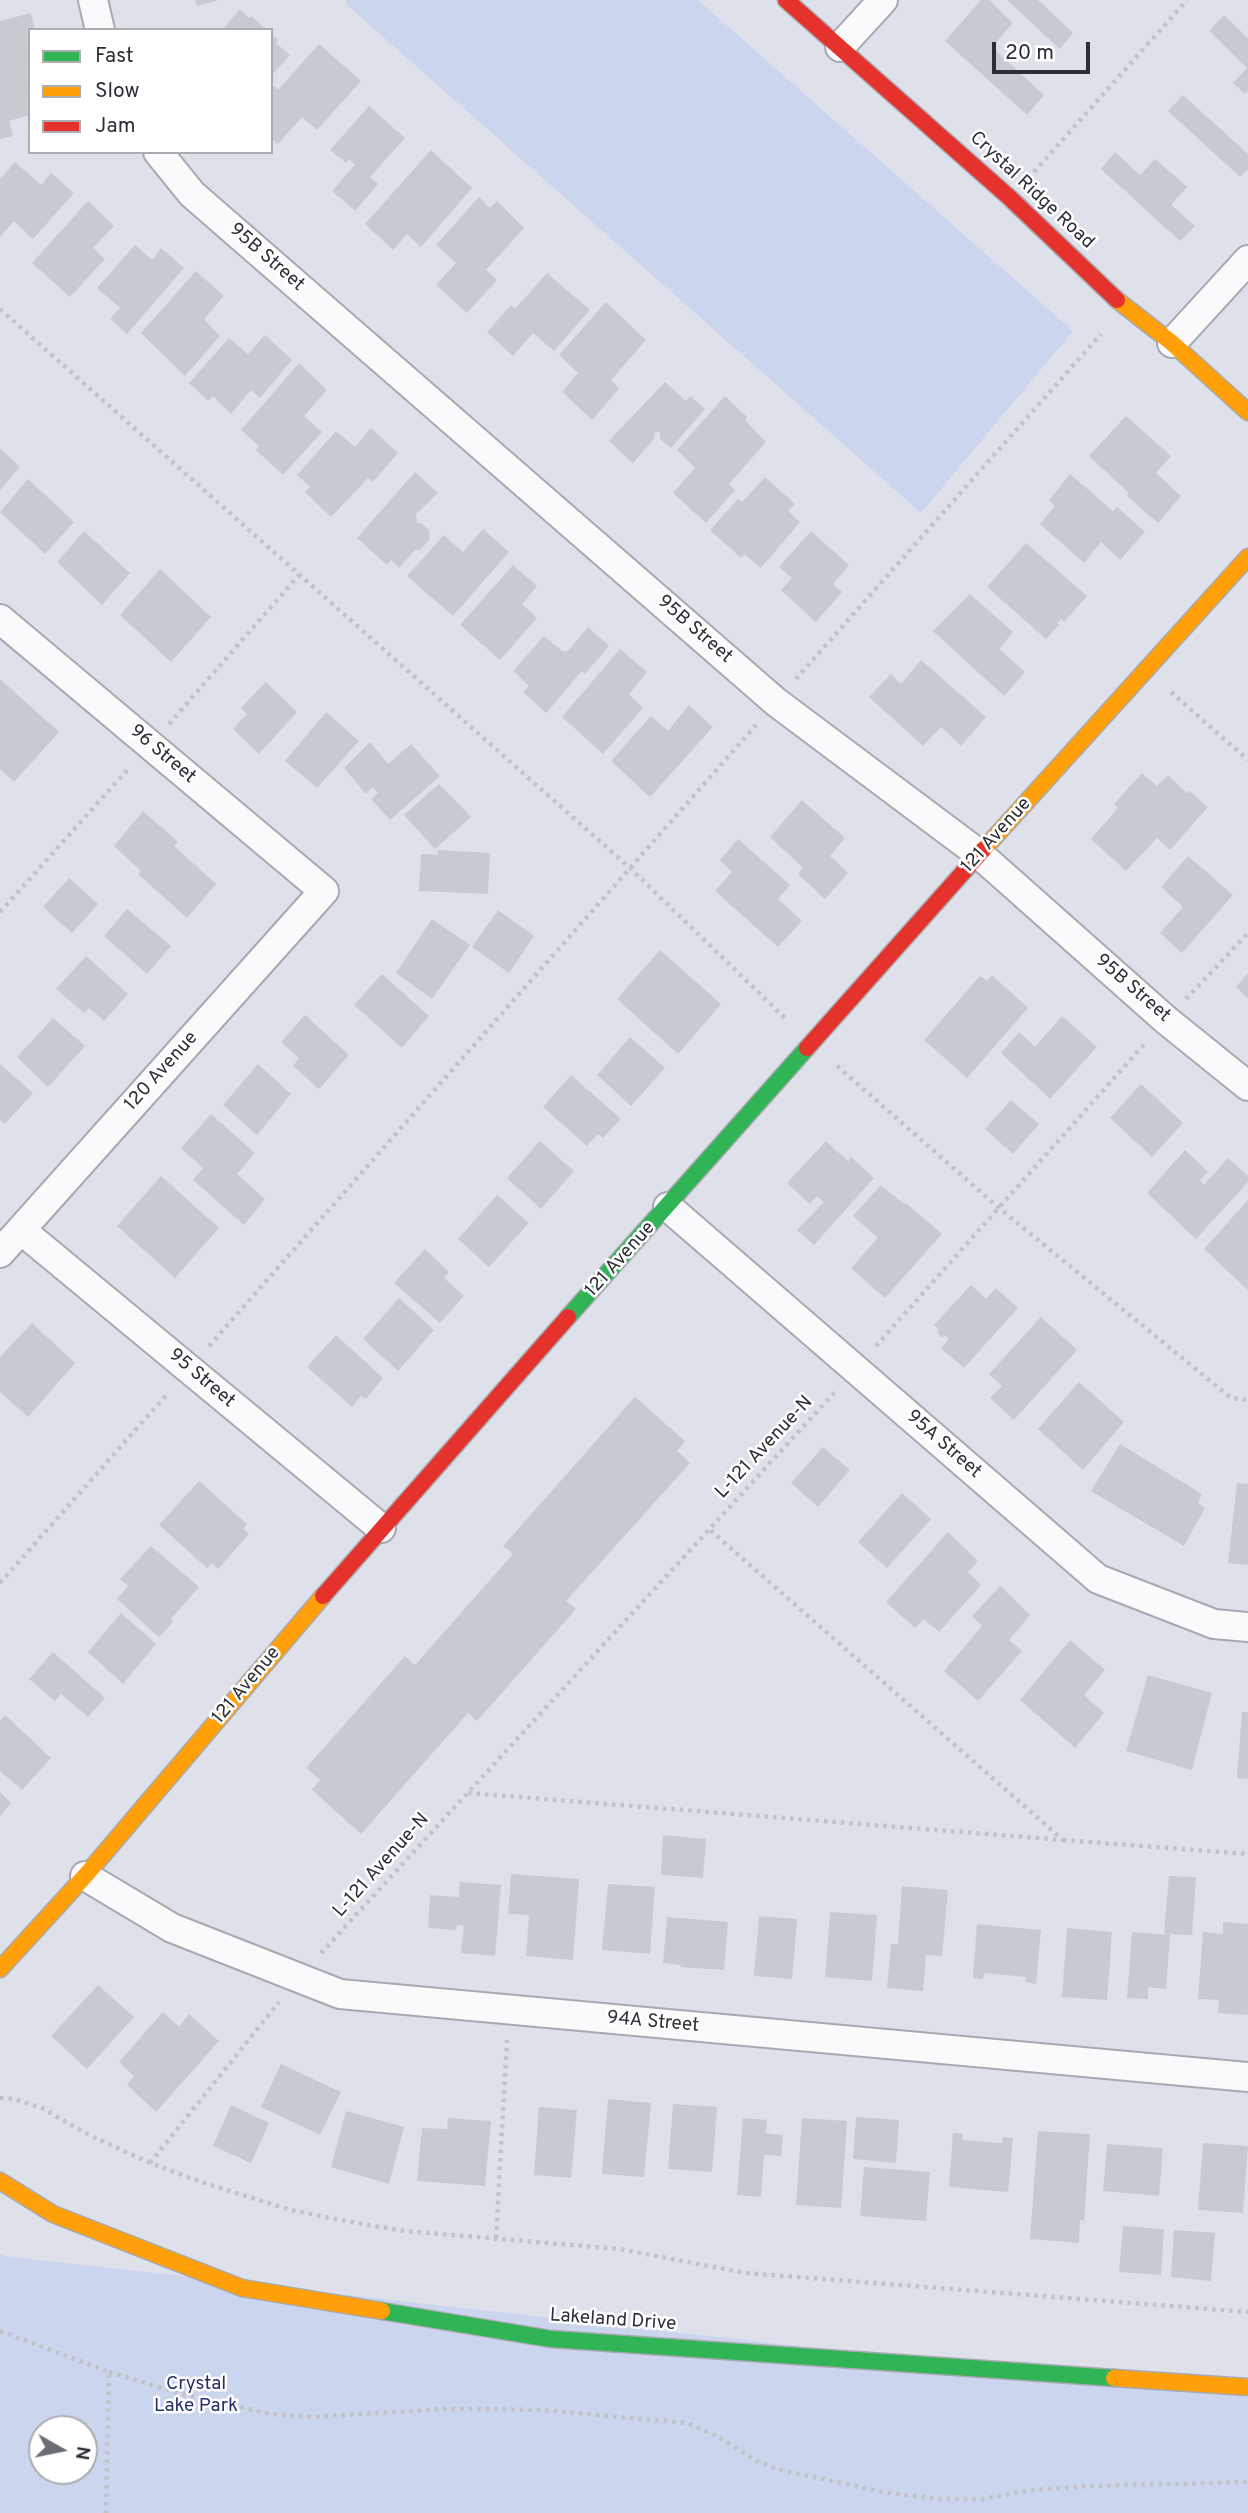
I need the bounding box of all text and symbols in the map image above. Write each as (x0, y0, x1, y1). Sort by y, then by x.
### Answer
legend (28, 28, 273, 154)
scale bar (996, 28, 1094, 72)
text: 20 m (1005, 40, 1054, 67)
text: Fast (95, 43, 134, 70)
text: Slow (95, 78, 140, 105)
text: Jam (95, 113, 136, 140)
street label: Crystal Ridge Road (964, 127, 1098, 255)
street label: 95B Street (224, 219, 308, 297)
street label: 95B Street (652, 591, 736, 669)
street label: 96 Street (124, 721, 200, 789)
street label: 121 Avenue (957, 794, 1037, 878)
street label: 95B Street (1090, 950, 1174, 1028)
street label: 120 Avenue (120, 1028, 204, 1116)
street label: 121 Avenue (581, 1218, 661, 1302)
street label: 95 Street (163, 1345, 239, 1413)
street label: L-121 Avenue-N (711, 1392, 819, 1504)
street label: 95A Street (901, 1406, 985, 1484)
street label: 121 Avenue (208, 1643, 286, 1729)
street label: L-121 Avenue-N (329, 1809, 435, 1923)
street label: 94A Street (606, 2008, 700, 2038)
street label: Lakeland Drive (549, 2305, 677, 2337)
park label: Crystal Lake Park (154, 2374, 238, 2418)
north arrow (28, 2415, 98, 2485)
text: N (69, 2444, 95, 2462)

